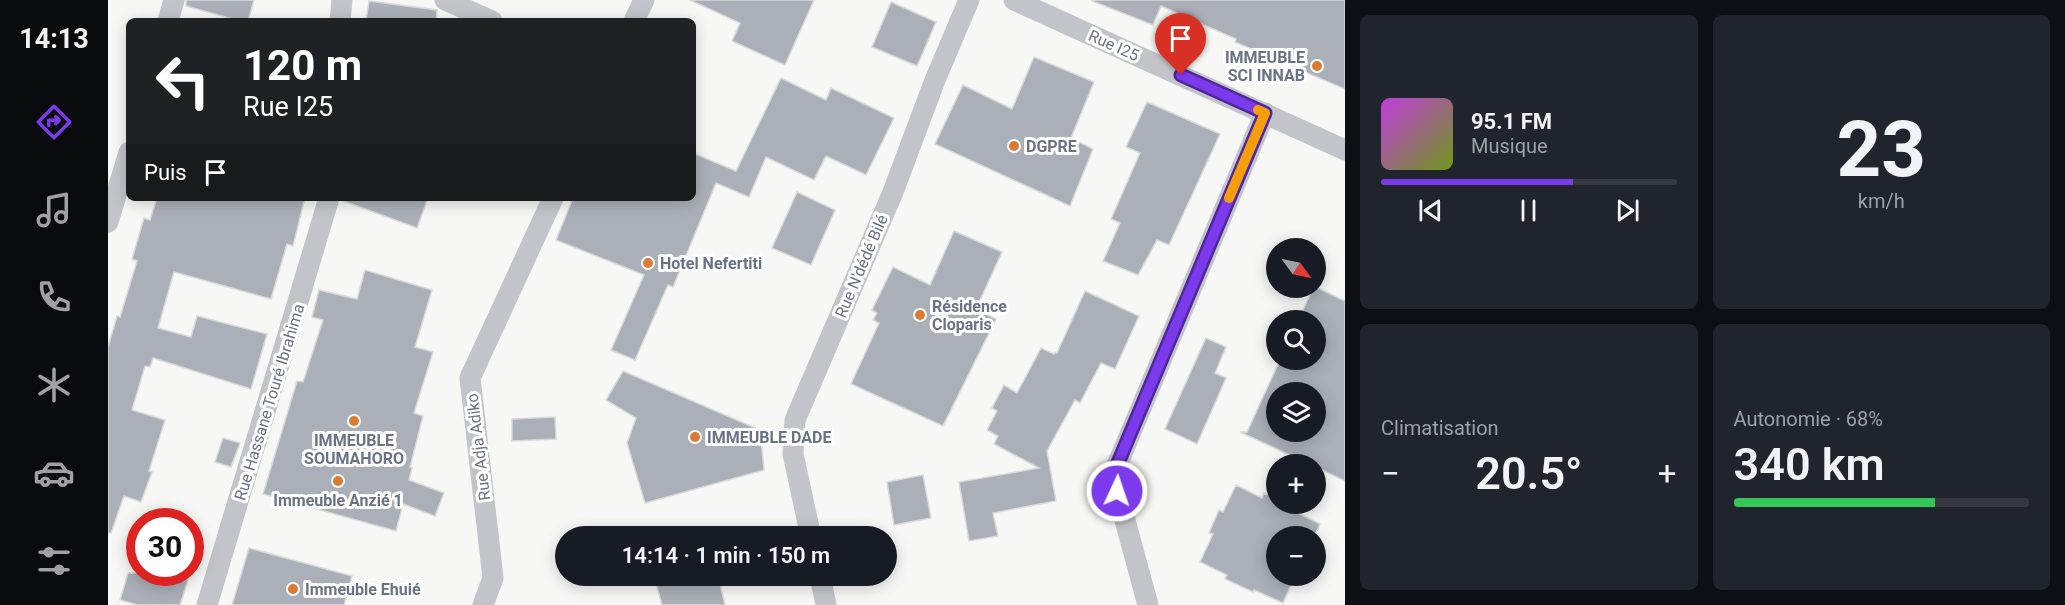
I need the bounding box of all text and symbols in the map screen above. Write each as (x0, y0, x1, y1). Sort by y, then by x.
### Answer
pin (1155, 13, 1206, 75)
icon: arrive (1164, 22, 1197, 55)
text: 14:13 (19, 23, 89, 55)
street label: Rue I25 (1086, 26, 1142, 65)
text: 120 m (243, 41, 362, 90)
icon: left (144, 42, 222, 120)
place label: IMMEUBLE SCI INNAB (1225, 48, 1305, 85)
marker: IMMEUBLE SCI INNAB (1310, 59, 1324, 73)
text: Rue I25 (243, 91, 333, 123)
icon: directions (33, 101, 75, 143)
text: 23 (1836, 104, 1926, 195)
text: 95.1 FM (1471, 109, 1552, 134)
text: Musique (1471, 134, 1548, 158)
place label: DGPRE (1026, 137, 1077, 156)
marker: DGPRE (1007, 139, 1021, 153)
icon: arrive (199, 156, 232, 189)
text: Puis (144, 160, 187, 185)
icon: music (33, 189, 75, 231)
text: km/h (1858, 189, 1905, 213)
icon: previous (1414, 194, 1447, 227)
icon: pause (1512, 194, 1545, 227)
icon: next (1611, 194, 1644, 227)
street label: Rue N'dédé Bilé (831, 212, 892, 321)
north arrow (1266, 238, 1326, 298)
map controls (1266, 238, 1326, 586)
place label: Hotel Nefertiti (660, 254, 762, 273)
marker: Hotel Nefertiti (641, 256, 655, 270)
icon: phone (33, 276, 75, 318)
place label: Résidence Cloparis (932, 297, 1007, 334)
street label: Rue Hassane Touré Ibrahima (231, 302, 308, 503)
marker: Résidence Cloparis (913, 308, 927, 322)
button: search (1266, 310, 1326, 370)
icon: climate (33, 364, 75, 406)
button: layers (1266, 382, 1326, 442)
street label: Rue Adja Adiko (463, 392, 494, 502)
text: Autonomie · 68% (1734, 407, 1883, 431)
marker: IMMEUBLE SOUMAHORO (347, 414, 361, 428)
text: Climatisation (1381, 416, 1499, 440)
place label: IMMEUBLE DADE (707, 428, 831, 447)
marker: IMMEUBLE DADE (688, 430, 702, 444)
place label: IMMEUBLE SOUMAHORO (304, 431, 404, 468)
text: 340 km (1734, 438, 1885, 491)
text: 20.5° (1475, 447, 1582, 500)
icon: car (33, 452, 75, 494)
button: + (1266, 454, 1326, 514)
text: − (1381, 454, 1400, 493)
text: + (1658, 454, 1677, 493)
position arrow (1085, 459, 1149, 523)
marker: Immeuble Anzié 1 (331, 474, 345, 488)
place label: Immeuble Anzié 1 (273, 491, 403, 510)
speed limit sign: 30 (126, 508, 204, 586)
button: − (1266, 526, 1326, 586)
icon: filters (33, 540, 75, 582)
text: 14:14 · 1 min · 150 m (622, 543, 830, 568)
place label: Immeuble Ehuié (305, 580, 421, 599)
marker: Immeuble Ehuié (286, 582, 300, 596)

